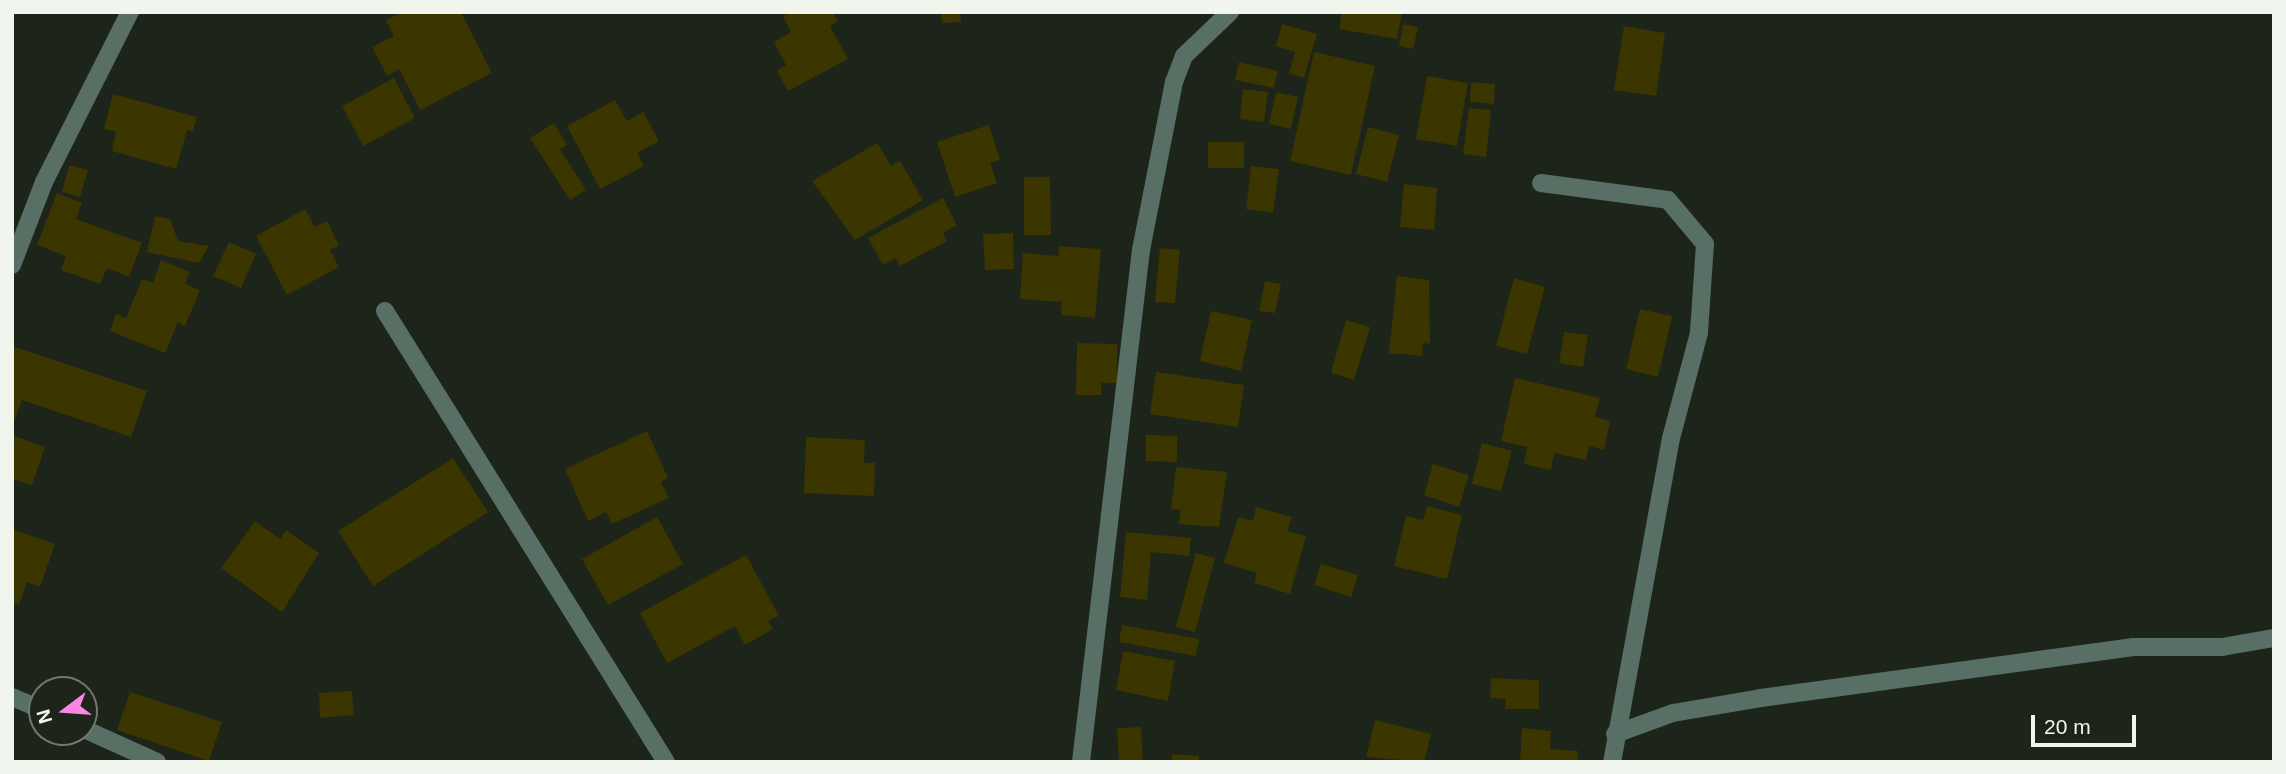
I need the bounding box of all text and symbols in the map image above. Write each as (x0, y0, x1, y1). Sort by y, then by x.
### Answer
north arrow (28, 676, 98, 746)
scale bar (2034, 700, 2139, 744)
text: N (32, 707, 56, 726)
text: 20 m (2044, 715, 2091, 738)

